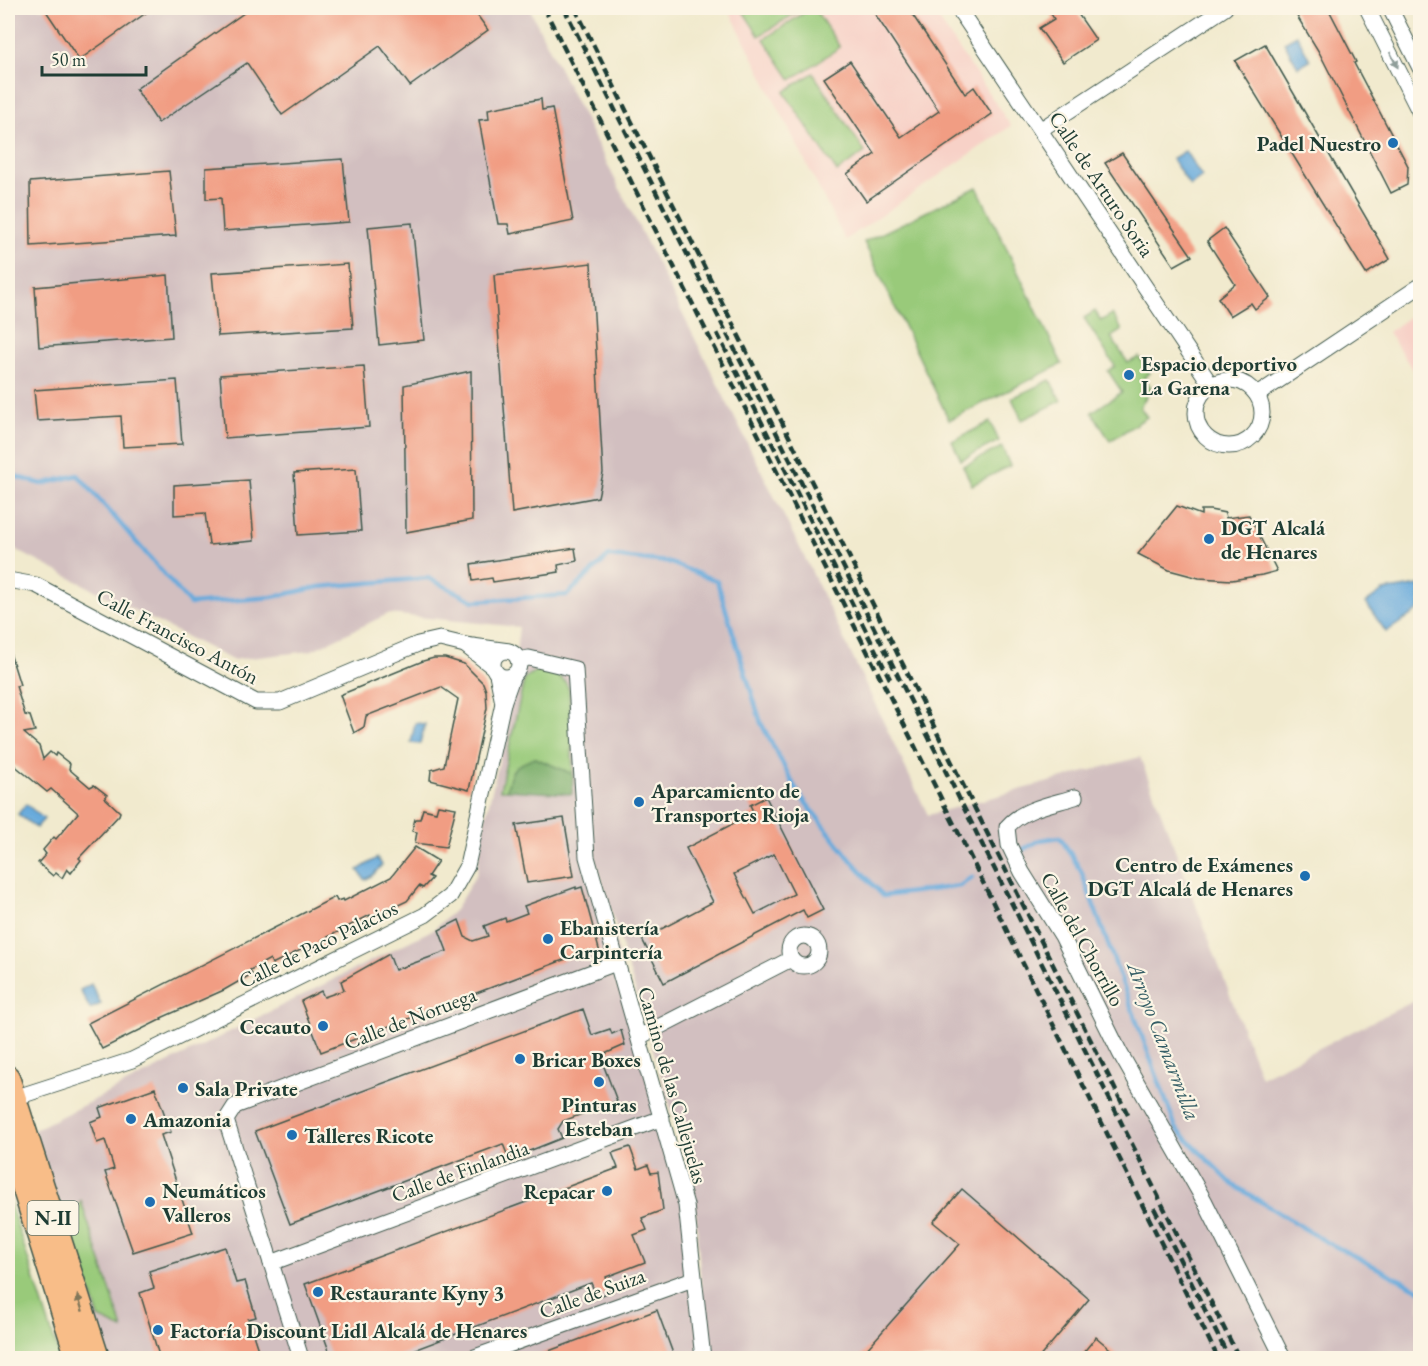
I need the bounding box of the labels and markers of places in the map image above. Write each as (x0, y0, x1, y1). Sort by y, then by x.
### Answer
place label: Padel Nuestro (1257, 130, 1381, 157)
marker: Padel Nuestro (1386, 136, 1400, 150)
place label: Espacio deportivo La Garena (1141, 350, 1297, 401)
marker: Espacio deportivo La Garena (1122, 368, 1136, 382)
place label: DGT Alcalá de Henares (1221, 514, 1326, 565)
marker: DGT Alcalá de Henares (1202, 532, 1216, 546)
place label: Aparcamiento de Transportes Rioja (650, 777, 810, 828)
marker: Aparcamiento de Transportes Rioja (632, 795, 646, 809)
place label: Centro de Exámenes DGT Alcalá de Henares (1087, 851, 1293, 902)
marker: Centro de Exámenes DGT Alcalá de Henares (1298, 869, 1312, 883)
place label: Ebanistería Carpintería (560, 914, 663, 965)
marker: Ebanistería Carpintería (541, 932, 555, 946)
place label: Cecauto (240, 1013, 311, 1040)
marker: Cecauto (316, 1019, 330, 1033)
place label: Bricar Boxes (532, 1046, 641, 1073)
marker: Bricar Boxes (513, 1052, 527, 1066)
place label: Sala Private (195, 1075, 298, 1102)
marker: Pinturas Esteban (592, 1075, 606, 1089)
marker: Sala Private (176, 1081, 190, 1095)
place label: Pinturas Esteban (561, 1091, 637, 1142)
place label: Amazonia (142, 1106, 232, 1133)
marker: Amazonia (124, 1112, 138, 1126)
place label: Talleres Ricote (304, 1122, 434, 1149)
marker: Talleres Ricote (285, 1128, 299, 1142)
place label: Neumáticos Valleros (162, 1177, 266, 1228)
place label: Repacar (523, 1178, 595, 1205)
marker: Repacar (600, 1184, 614, 1198)
marker: Neumáticos Valleros (143, 1195, 157, 1209)
place label: Restaurante Kyny 3 (330, 1279, 504, 1306)
marker: Restaurante Kyny 3 (311, 1285, 325, 1299)
place label: Factoría Discount Lidl Alcalá de Henares (170, 1317, 527, 1344)
marker: Factoría Discount Lidl Alcalá de Henares (151, 1323, 165, 1337)

